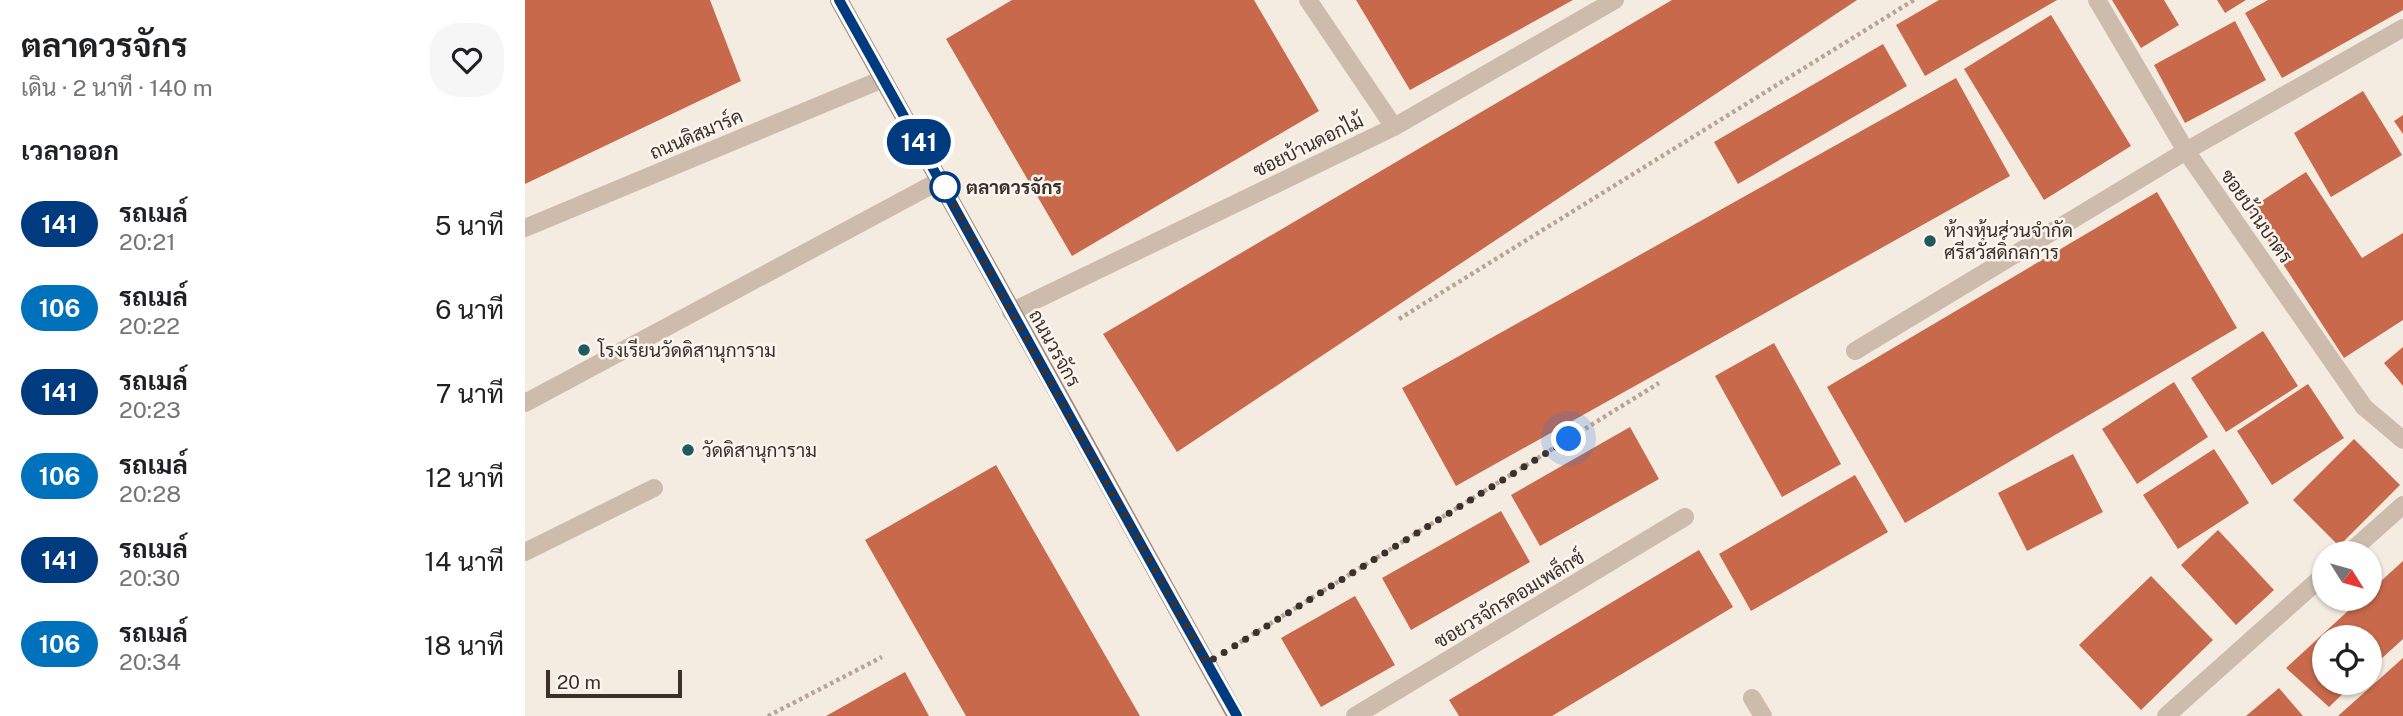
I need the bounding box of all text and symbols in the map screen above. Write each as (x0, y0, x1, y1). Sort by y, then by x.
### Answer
button: heart (430, 23, 504, 97)
text: ตลาดวรจักร (21, 26, 188, 64)
text: เดิน · 2 นาที · 140 m (21, 74, 213, 101)
street label: ถนนดิสมาร์ค (646, 104, 746, 163)
street label: ซอยบ้านดอกไม้ (1249, 108, 1368, 181)
line badge: 141 (879, 119, 959, 165)
text: 141 (901, 128, 937, 156)
text: เวลาออก (21, 135, 119, 166)
street label: ซอยบ้านบาตร (2217, 165, 2297, 267)
marker: ตลาดวรจักร (930, 172, 960, 202)
place label: ตลาดวรจักร (966, 176, 1062, 198)
text: รถเมล์ (119, 197, 188, 228)
text: 141 (41, 210, 78, 238)
text: 5 นาที (435, 210, 504, 241)
place label: ห้างหุ้นส่วนจำกัด ศรีสวัสดิ์กลการ (1944, 219, 2073, 263)
text: 20:21 (119, 228, 176, 255)
marker: ห้างหุ้นส่วนจำกัด ศรีสวัสดิ์กลการ (1922, 233, 1938, 249)
text: รถเมล์ (119, 281, 188, 312)
text: 106 (39, 294, 80, 322)
text: 6 นาที (435, 294, 504, 325)
street label: ถนนวรจักร (1025, 306, 1085, 390)
text: 20:22 (119, 312, 180, 339)
place label: โรงเรียนวัดดิสานุการาม (597, 338, 776, 363)
marker: โรงเรียนวัดดิสานุการาม (576, 342, 592, 358)
text: รถเมล์ (119, 365, 188, 396)
text: 141 (41, 378, 78, 406)
text: 7 นาที (436, 378, 504, 409)
text: 20:23 (119, 396, 181, 423)
your location (1551, 421, 1586, 456)
place label: วัดดิสานุการาม (702, 439, 817, 463)
marker: วัดดิสานุการาม (680, 442, 696, 458)
text: รถเมล์ (119, 449, 188, 480)
text: 106 (39, 462, 80, 490)
text: 12 นาที (425, 462, 504, 493)
text: 20:28 (119, 480, 181, 507)
text: รถเมล์ (119, 533, 188, 564)
north arrow (2312, 541, 2382, 611)
map controls (2312, 541, 2382, 695)
street label: ซอยวรจักรคอมเพล็กซ์ (1429, 544, 1588, 652)
text: 141 (41, 546, 78, 574)
text: 14 นาที (425, 546, 504, 577)
text: 20:30 (119, 564, 180, 591)
text: รถเมล์ (119, 617, 188, 648)
button: locate (2312, 625, 2382, 695)
text: 106 (39, 630, 80, 658)
text: 18 นาที (424, 630, 504, 661)
text: 20:34 (119, 648, 181, 675)
scale bar (546, 667, 683, 699)
text: 20 m (557, 671, 601, 693)

